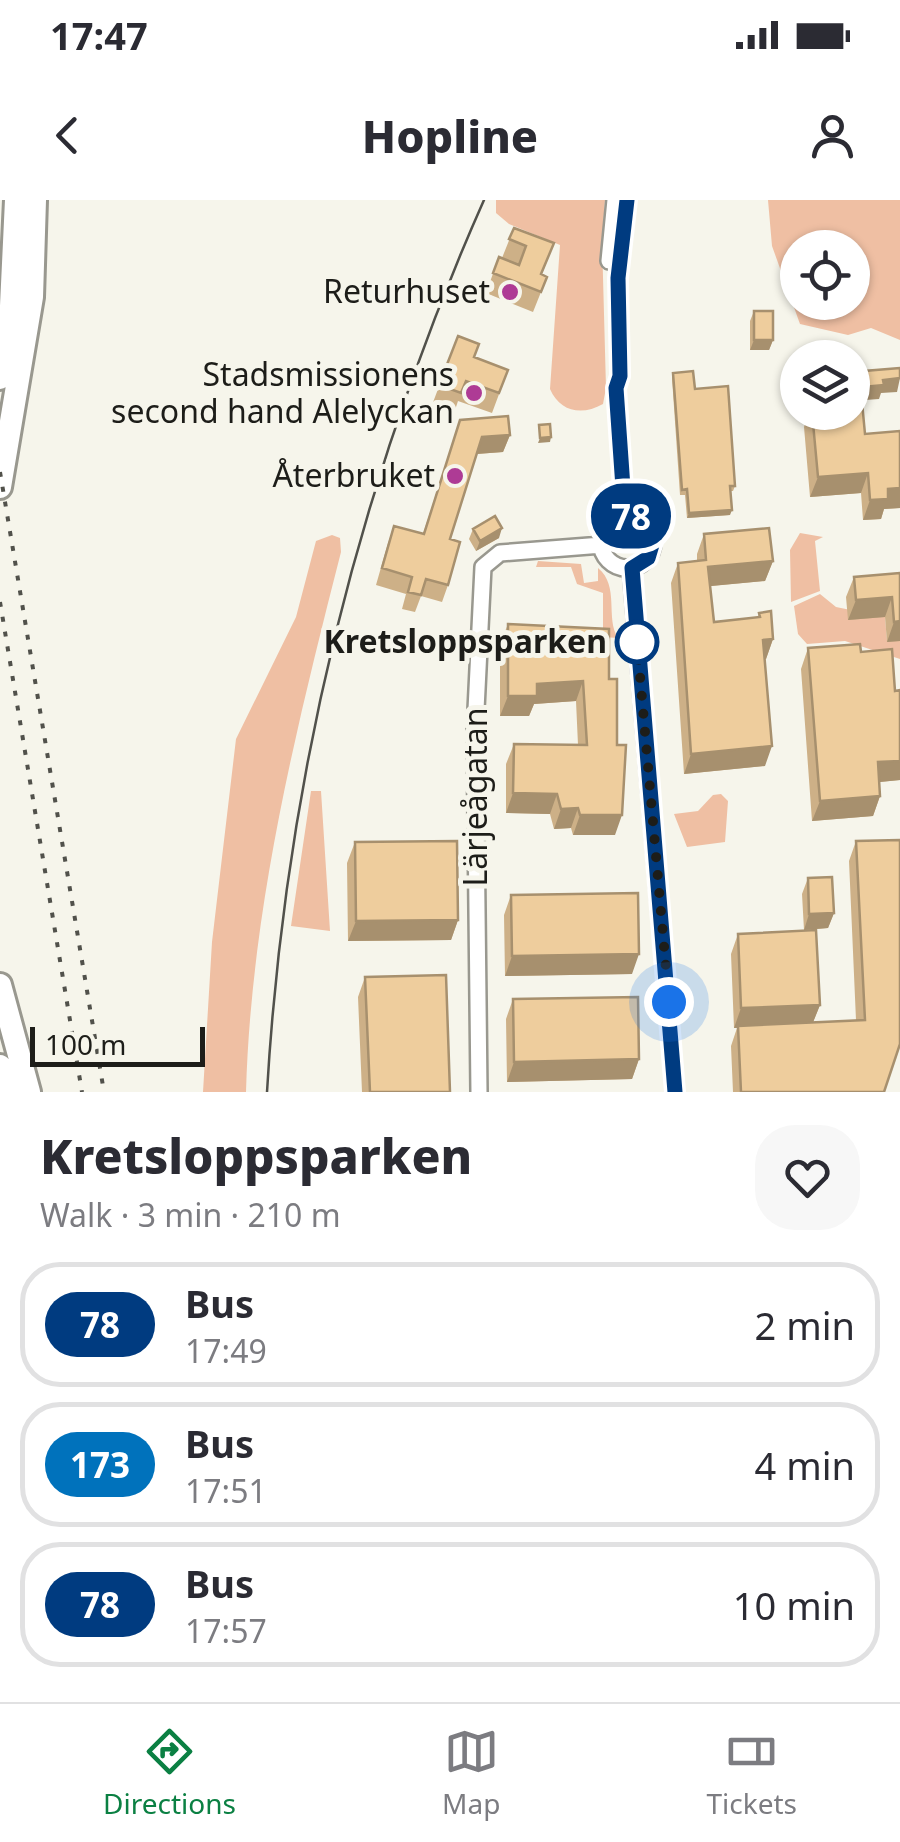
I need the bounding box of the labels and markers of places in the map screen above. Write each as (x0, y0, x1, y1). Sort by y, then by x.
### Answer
place label: Returhuset (323, 269, 490, 312)
marker: Returhuset (499, 281, 521, 303)
place label: Stadsmissionens second hand Alelyckan (111, 352, 454, 432)
marker: Stadsmissionens second hand Alelyckan (463, 382, 485, 404)
place label: Återbruket (272, 453, 435, 496)
marker: Återbruket (444, 465, 466, 487)
place label: Kretsloppsparken (324, 619, 607, 662)
marker: Kretsloppsparken (616, 621, 658, 663)

